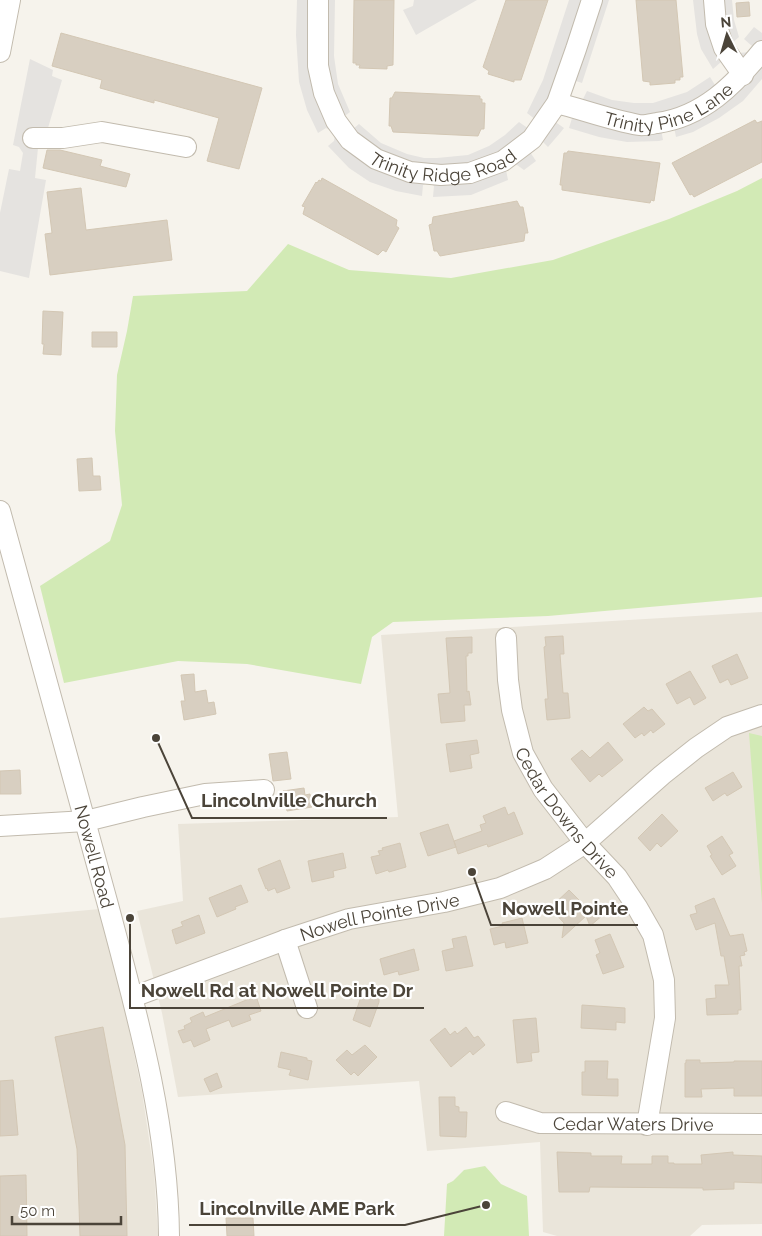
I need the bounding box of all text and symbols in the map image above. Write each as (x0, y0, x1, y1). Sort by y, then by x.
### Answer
north arrow (702, 10, 752, 60)
text: N (720, 14, 732, 30)
street label: Trinity Pine Lane (602, 78, 737, 136)
street label: Trinity Ridge Road (368, 137, 518, 161)
text: Trinity Ridge Road (366, 144, 520, 186)
street label: Cedar Downs Drive (511, 743, 623, 883)
callout: Lincolnville Church (192, 784, 387, 818)
text: Lincolnville Church (201, 789, 377, 811)
street label: Nowell Road (71, 802, 119, 910)
street label: Nowell Pointe Drive (297, 888, 462, 945)
callout: Nowell Pointe (491, 891, 638, 925)
text: Nowell Pointe (502, 897, 628, 919)
callout: Nowell Rd at Nowell Pointe Dr (130, 974, 424, 1008)
text: Nowell Rd at Nowell Pointe Dr (141, 979, 414, 1001)
street label: Cedar Waters Drive (553, 1113, 714, 1134)
callout: Lincolnville AME Park (189, 1191, 405, 1225)
scale bar (12, 1194, 121, 1226)
text: Lincolnville AME Park (199, 1197, 395, 1219)
text: 50 m (20, 1202, 55, 1220)

